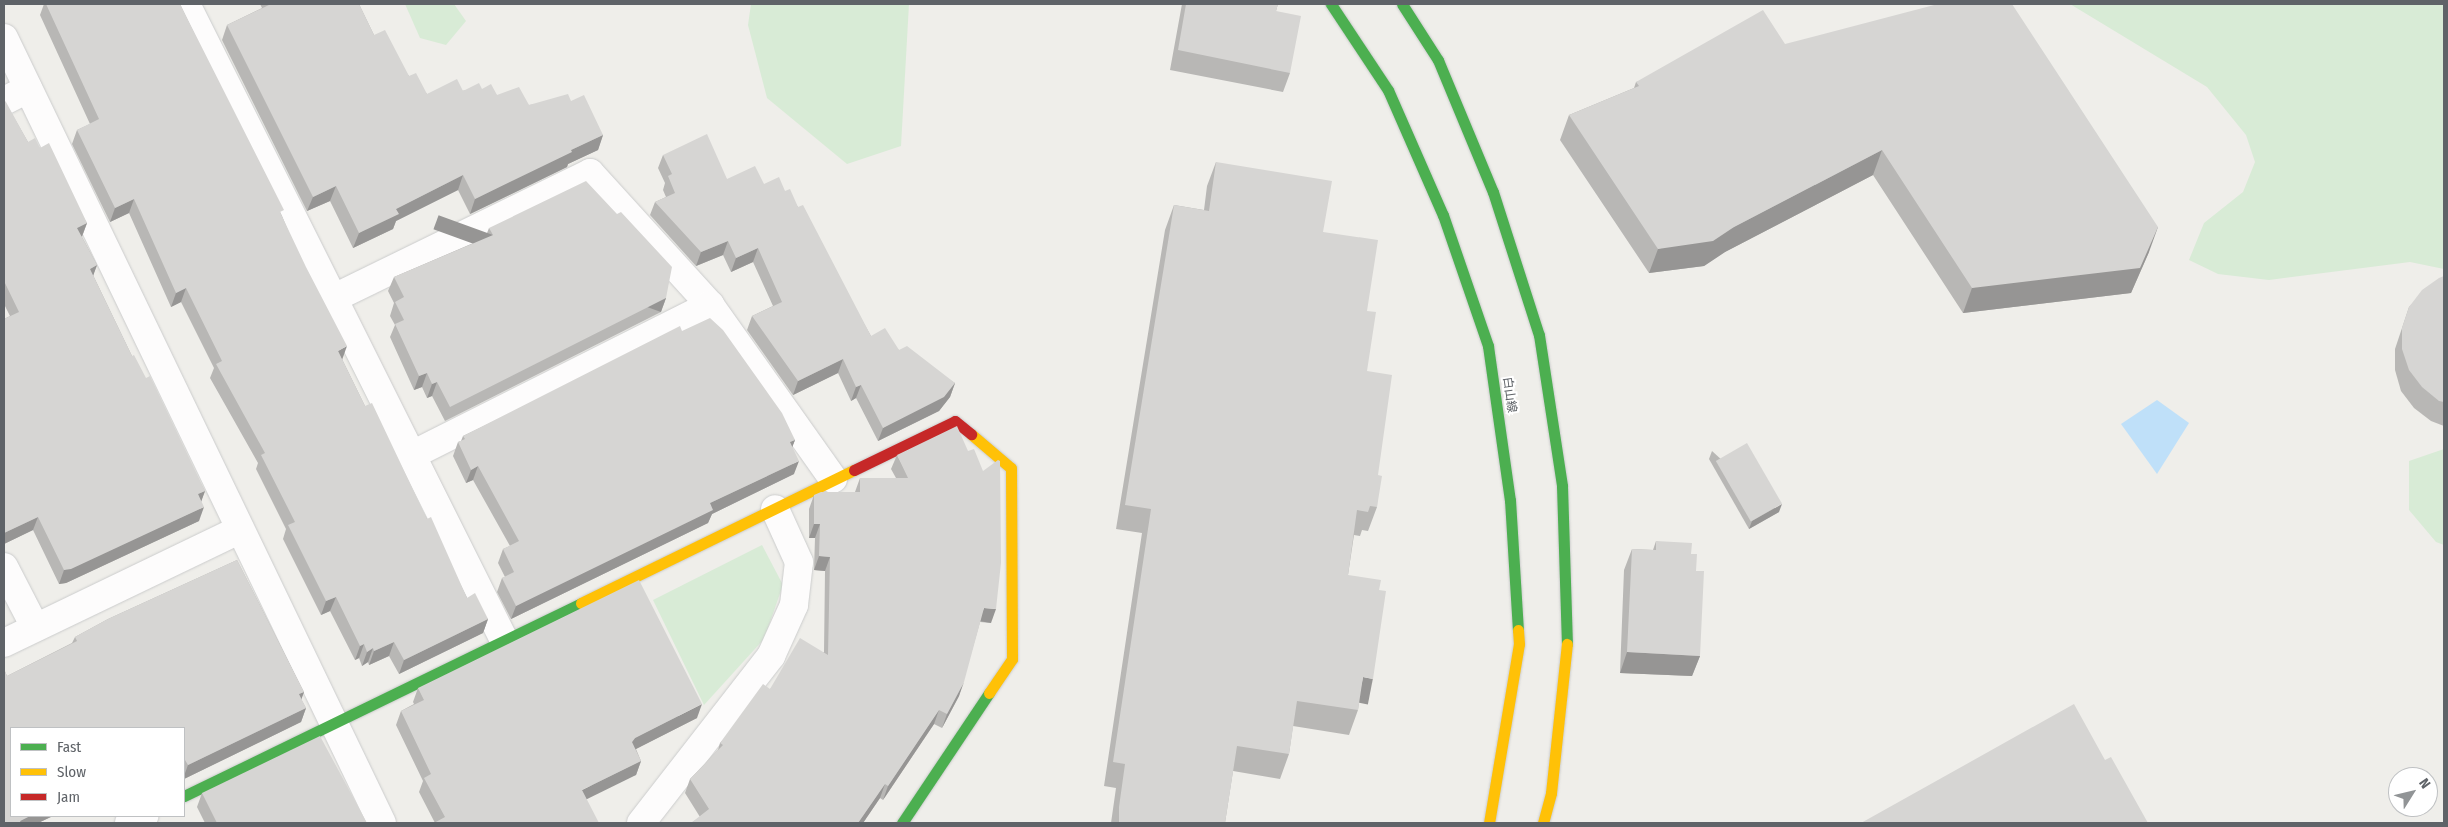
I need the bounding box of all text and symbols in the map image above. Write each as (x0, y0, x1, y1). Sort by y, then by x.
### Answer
street label: 白山線 (1499, 376, 1519, 414)
legend (10, 727, 185, 817)
text: Fast (57, 738, 81, 756)
text: Slow (57, 763, 86, 781)
north arrow (2388, 767, 2438, 817)
text: N (2415, 775, 2434, 792)
text: Jam (57, 788, 80, 806)

